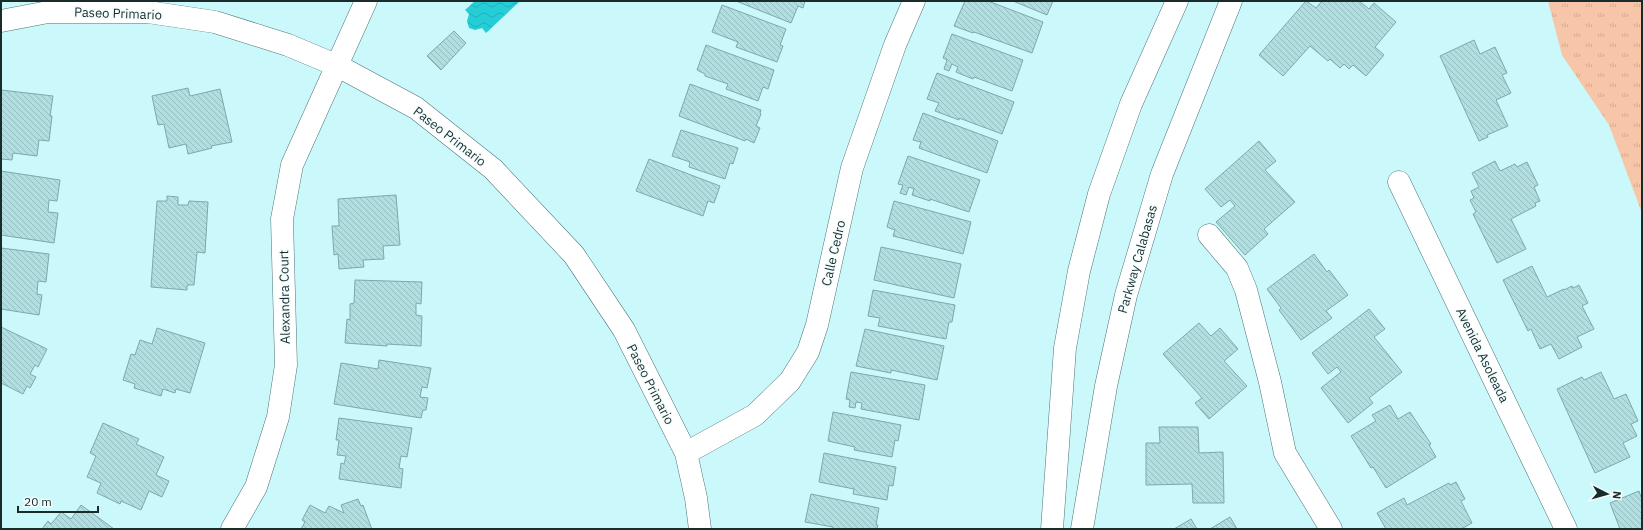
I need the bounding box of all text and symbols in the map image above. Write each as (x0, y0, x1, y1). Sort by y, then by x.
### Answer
street label: Paseo Primario (74, 3, 162, 24)
street label: Paseo Primario (410, 103, 490, 170)
street label: Parkway Calabasas (1114, 203, 1161, 315)
street label: Calle Cedro (818, 219, 849, 288)
street label: Alexandra Court (275, 250, 294, 344)
street label: Avenida Asoleada (1452, 305, 1513, 406)
street label: Paseo Primario (623, 341, 678, 427)
north arrow (1587, 474, 1627, 514)
scale bar (18, 488, 98, 514)
text: N (1610, 490, 1624, 500)
text: 20 m (24, 494, 52, 509)

